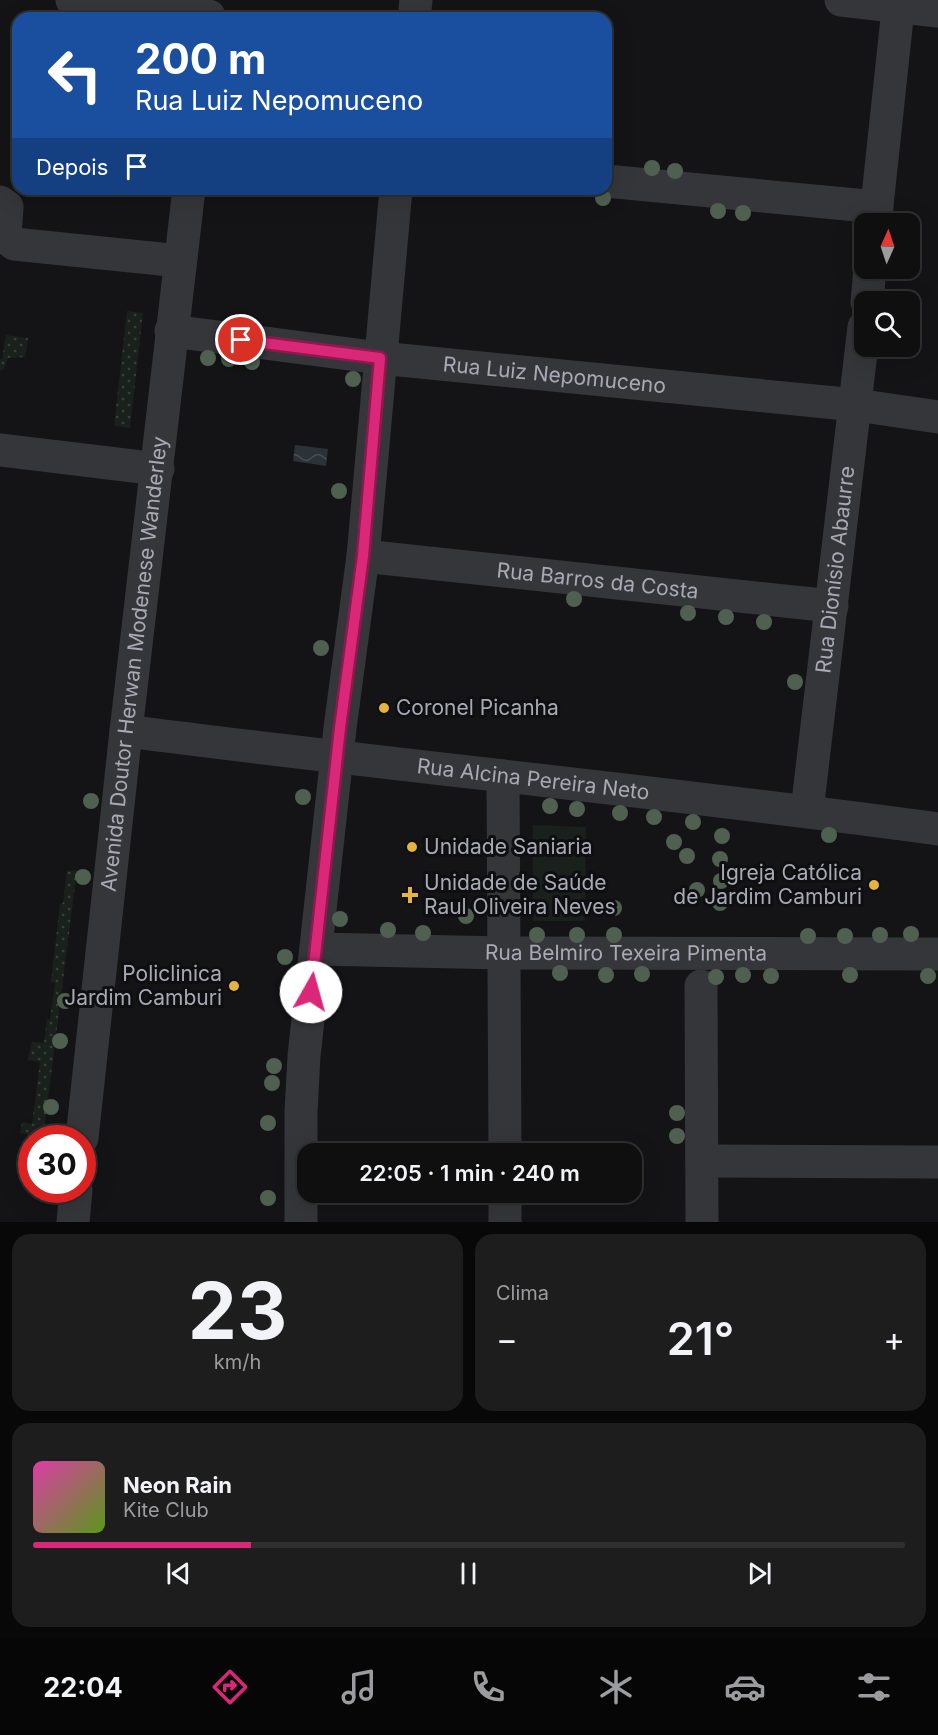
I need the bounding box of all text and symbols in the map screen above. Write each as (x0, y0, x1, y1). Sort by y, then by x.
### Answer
text: 200 m (135, 33, 266, 84)
icon: left (36, 36, 114, 114)
text: Rua Luiz Nepomuceno (135, 84, 423, 117)
icon: arrive (120, 150, 153, 183)
text: Depois (36, 154, 108, 180)
north arrow (854, 213, 920, 279)
map controls (854, 213, 920, 357)
button: search (854, 291, 920, 357)
pin (215, 314, 266, 365)
icon: arrive (224, 323, 257, 356)
street label: Rua Luiz Nepomuceno (442, 351, 667, 398)
street label: Avenida Doutor Herwan Modenese Wanderley (96, 435, 172, 893)
street label: Rua Dionísio Abaurre (810, 465, 860, 675)
street label: Rua Barros da Costa (495, 557, 700, 604)
place label: Coronel Picanha (396, 695, 559, 720)
marker: Coronel Picanha (377, 701, 391, 715)
street label: Rua Alcina Pereira Neto (416, 753, 651, 805)
place label: Unidade Saniaria (424, 834, 592, 859)
marker: Unidade Saniaria (405, 840, 419, 854)
place label: Igreja Católica de Jardim Camburi (673, 860, 862, 909)
place label: Unidade de Saúde Raul Oliveira Neves (424, 870, 616, 919)
marker: Igreja Católica de Jardim Camburi (867, 878, 881, 892)
marker: Unidade de Saúde Raul Oliveira Neves (401, 886, 419, 904)
street label: Rua Belmiro Texeira Pimenta (485, 940, 767, 966)
position arrow (279, 960, 343, 1024)
place label: Policlinica Jardim Camburi (64, 961, 222, 1010)
marker: Policlinica Jardim Camburi (227, 979, 241, 993)
speed limit sign: 30 (18, 1125, 96, 1203)
text: 22:05 · 1 min · 240 m (359, 1160, 580, 1186)
text: 23 (188, 1263, 287, 1358)
text: Clima (496, 1281, 549, 1305)
text: 21° (667, 1311, 734, 1366)
text: − (496, 1319, 518, 1359)
text: + (883, 1319, 905, 1359)
text: km/h (214, 1350, 261, 1374)
text: Neon Rain (123, 1472, 232, 1498)
text: Kite Club (123, 1498, 209, 1522)
icon: previous (162, 1557, 195, 1590)
icon: pause (452, 1557, 485, 1590)
icon: next (743, 1557, 776, 1590)
icon: directions (209, 1666, 251, 1708)
icon: music (338, 1666, 380, 1708)
icon: phone (467, 1666, 509, 1708)
icon: climate (595, 1666, 637, 1708)
icon: car (724, 1666, 766, 1708)
icon: filters (853, 1666, 895, 1708)
text: 22:04 (43, 1671, 123, 1704)

